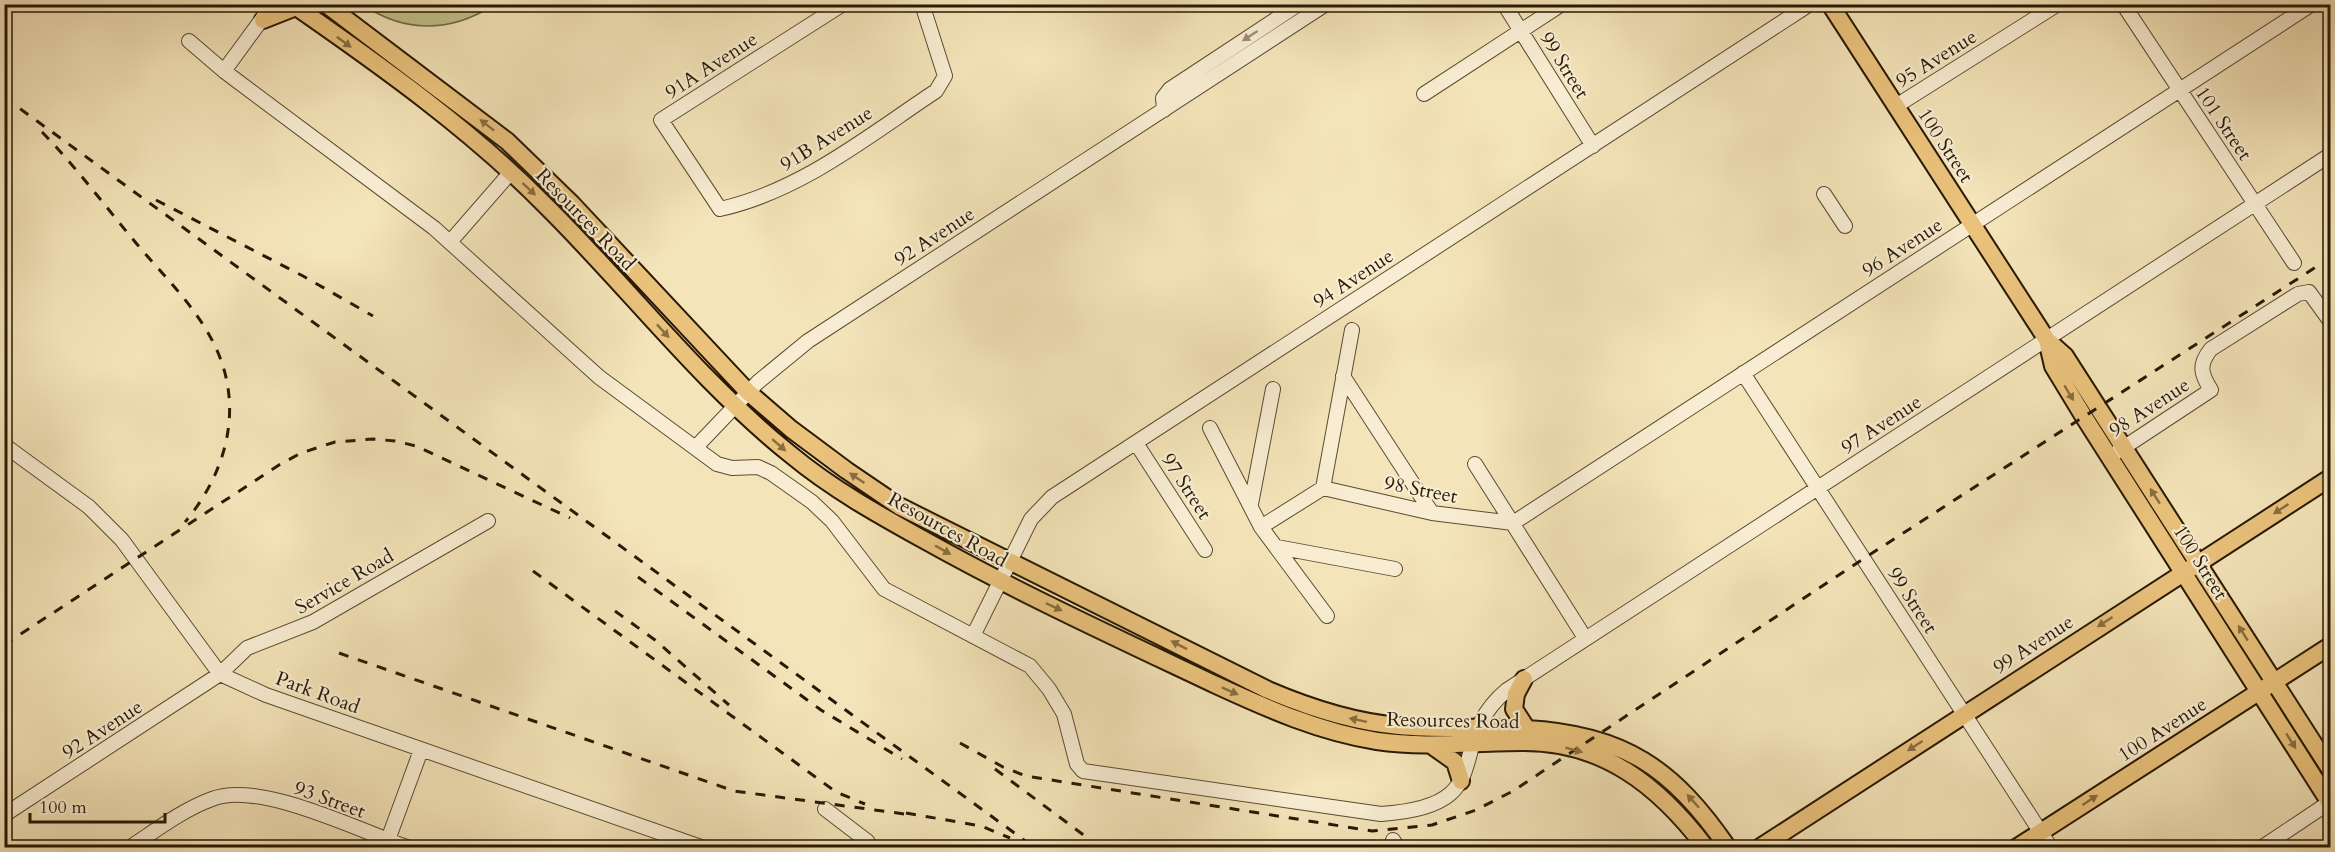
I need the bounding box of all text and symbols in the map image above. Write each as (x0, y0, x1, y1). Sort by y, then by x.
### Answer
street label: 95 Avenue (1891, 23, 1982, 94)
street label: 91A Avenue (660, 26, 763, 105)
street label: 99 Street (1534, 27, 1596, 104)
one-way arrow (1242, 31, 1258, 42)
one-way arrow (335, 36, 351, 48)
street label: 101 Street (2189, 81, 2259, 166)
street label: 91B Avenue (775, 99, 878, 178)
street label: 100 Street (1911, 103, 1980, 189)
one-way arrow (480, 119, 495, 132)
street label: Resources Road (530, 162, 642, 277)
one-way arrow (521, 182, 536, 196)
street label: 92 Avenue (889, 200, 980, 272)
street label: 96 Avenue (1857, 211, 1948, 283)
street label: 94 Avenue (1308, 242, 1399, 314)
one-way arrow (656, 323, 670, 338)
street label: 98 Avenue (2104, 371, 2195, 443)
one-way arrow (2064, 385, 2075, 401)
street label: 97 Avenue (1836, 388, 1927, 460)
one-way arrow (771, 438, 786, 451)
street label: 97 Street (1155, 448, 1218, 525)
street label: 98 Street (1382, 469, 1460, 510)
one-way arrow (849, 473, 865, 484)
street label: Resources Road (883, 485, 1013, 574)
one-way arrow (2150, 488, 2161, 504)
one-way arrow (2273, 504, 2289, 515)
street label: 100 Street (2167, 519, 2235, 606)
street label: Service Road (290, 542, 399, 621)
one-way arrow (935, 545, 952, 555)
street label: 99 Street (1881, 562, 1944, 639)
one-way arrow (1045, 603, 1062, 612)
street label: 99 Avenue (1988, 608, 2079, 680)
one-way arrow (2097, 617, 2113, 628)
one-way arrow (2238, 625, 2249, 641)
one-way arrow (1170, 640, 1187, 649)
street label: Park Road (272, 665, 364, 720)
one-way arrow (1221, 686, 1239, 696)
street label: 100 Avenue (2113, 691, 2212, 768)
street label: 92 Avenue (57, 693, 148, 765)
street label: Resources Road (1386, 706, 1520, 735)
one-way arrow (1348, 715, 1367, 724)
one-way arrow (2285, 733, 2297, 749)
one-way arrow (1907, 740, 1923, 751)
one-way arrow (1565, 746, 1583, 755)
street label: 93 Street (290, 774, 370, 825)
scale bar (30, 786, 165, 824)
one-way arrow (1687, 794, 1701, 808)
text: 100 m (39, 795, 87, 820)
one-way arrow (2082, 795, 2098, 806)

